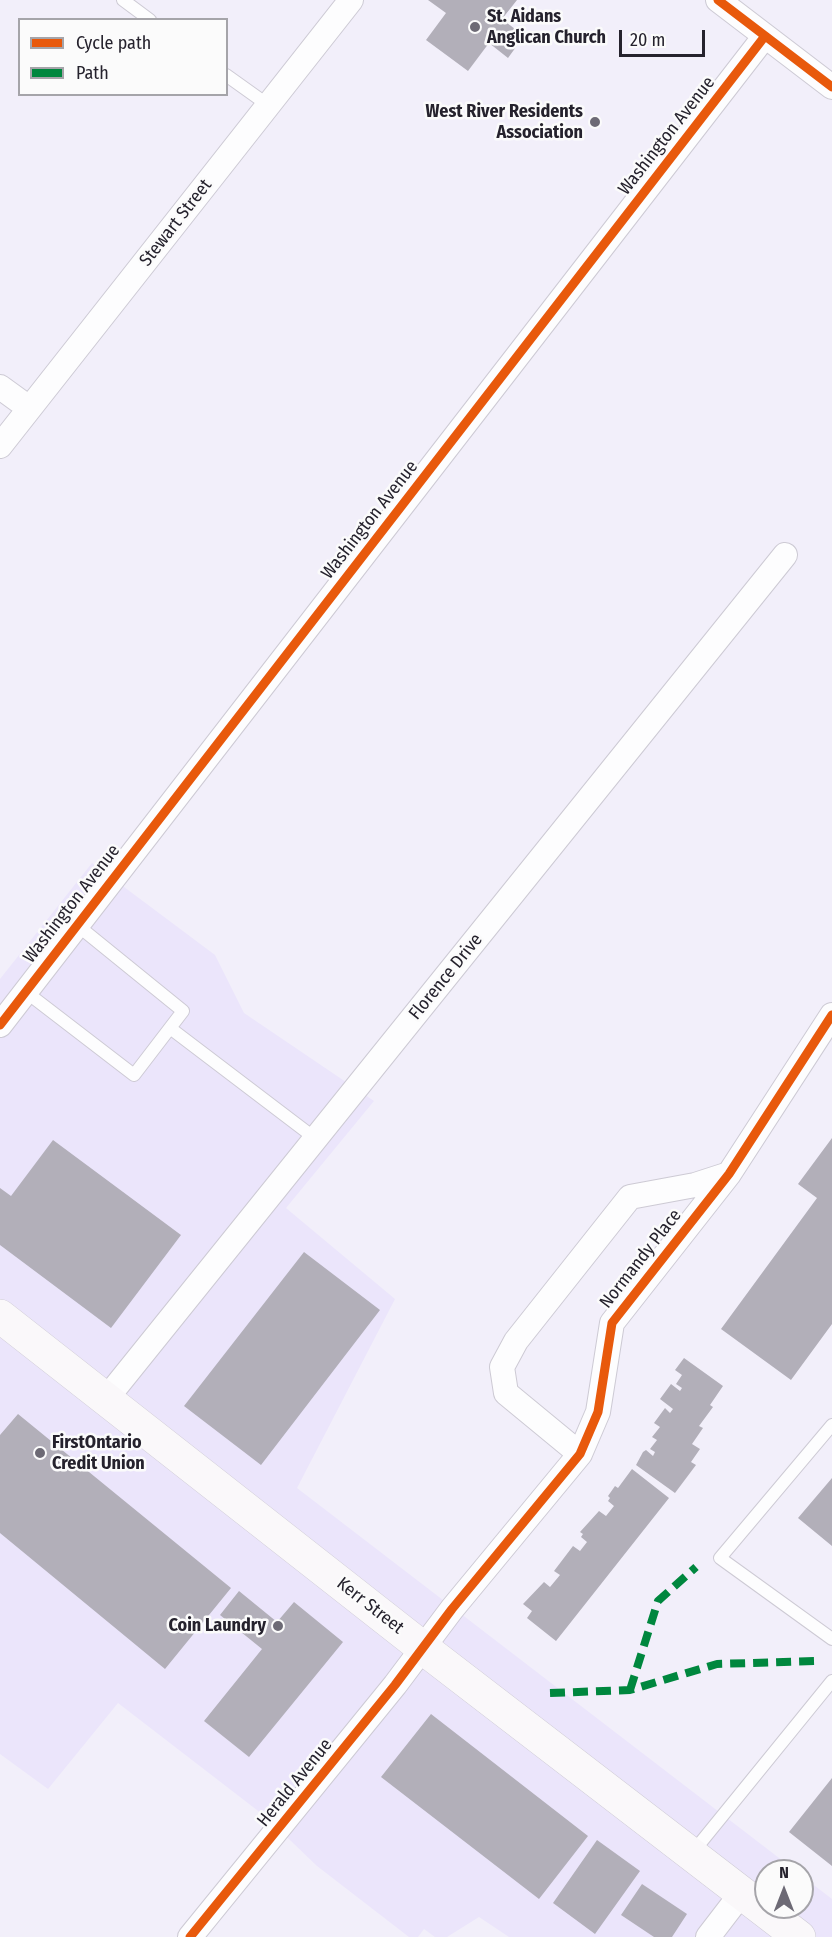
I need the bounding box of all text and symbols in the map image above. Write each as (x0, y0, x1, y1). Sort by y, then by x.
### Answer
place label: St. Aidans Anglican Church (487, 6, 606, 48)
legend (18, 18, 228, 96)
scale bar (622, 18, 708, 56)
marker: St. Aidans Anglican Church (468, 20, 482, 34)
text: 20 m (630, 29, 665, 51)
text: Cycle path (76, 32, 151, 54)
text: Path (76, 62, 109, 84)
street label: Washington Avenue (614, 73, 720, 199)
place label: West River Residents Association (426, 101, 583, 144)
marker: West River Residents Association (588, 115, 602, 129)
street label: Stewart Street (135, 175, 217, 271)
street label: Washington Avenue (317, 457, 423, 583)
street label: Washington Avenue (19, 841, 125, 967)
street label: Florence Drive (405, 930, 487, 1024)
street label: Normandy Place (596, 1205, 686, 1313)
place label: FirstOntario Credit Union (52, 1432, 145, 1474)
marker: FirstOntario Credit Union (33, 1446, 47, 1460)
street label: Kerr Street (332, 1573, 408, 1639)
place label: Coin Laundry (169, 1615, 266, 1637)
marker: Coin Laundry (271, 1619, 285, 1633)
street label: Herald Avenue (253, 1735, 337, 1831)
north arrow (754, 1859, 814, 1919)
text: N (779, 1863, 789, 1882)

